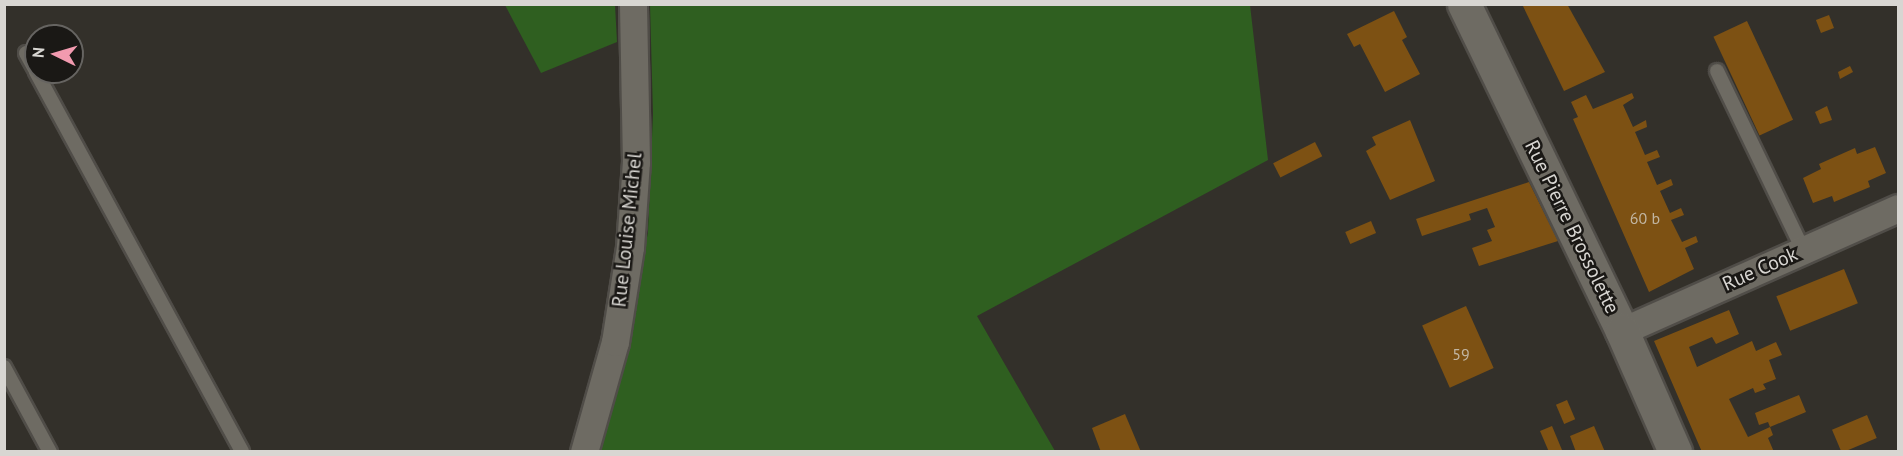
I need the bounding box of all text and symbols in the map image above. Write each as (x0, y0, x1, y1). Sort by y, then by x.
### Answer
north arrow (24, 24, 84, 84)
text: N (28, 47, 48, 59)
street label: Rue Pierre Brossolette (1520, 136, 1624, 318)
street label: Rue Louise Michel (607, 152, 647, 308)
house number: 60 b (1630, 208, 1660, 228)
street label: Rue Cook (1719, 242, 1801, 296)
house number: 59 (1452, 344, 1470, 364)

